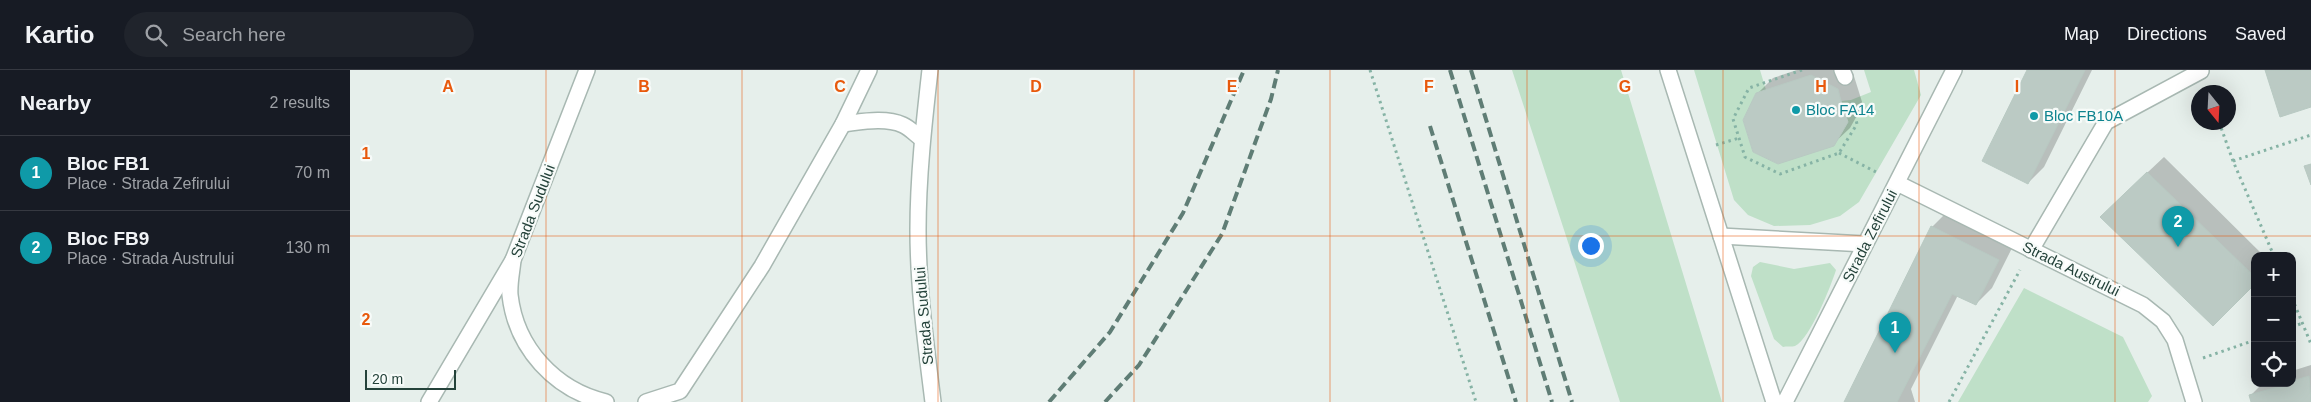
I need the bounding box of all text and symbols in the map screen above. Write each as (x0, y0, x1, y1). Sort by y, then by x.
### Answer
search box (124, 12, 474, 57)
text: Kartio (25, 21, 94, 48)
icon: search (142, 21, 170, 49)
text: Search here (182, 24, 286, 45)
text: Map (2064, 24, 2099, 44)
text: Directions (2127, 24, 2207, 44)
text: Saved (2235, 24, 2286, 44)
text: A (442, 78, 454, 95)
text: B (638, 78, 650, 95)
text: C (834, 78, 846, 95)
text: D (1030, 78, 1042, 95)
text: E (1227, 78, 1238, 95)
text: F (1424, 78, 1434, 95)
text: G (1619, 78, 1631, 95)
text: H (1815, 78, 1827, 95)
text: I (2015, 78, 2019, 95)
north arrow (2191, 85, 2236, 130)
text: Nearby (20, 91, 91, 114)
text: 2 results (270, 94, 330, 111)
place label: Bloc FA14 (1806, 101, 1874, 118)
marker: Bloc FA14 (1790, 104, 1802, 116)
place label: Bloc FB10A (2044, 107, 2123, 124)
marker: Bloc FB10A (2028, 110, 2040, 122)
text: 1 (362, 145, 371, 162)
text: Bloc FB1 (67, 153, 149, 174)
street label: Strada Sudului (507, 162, 558, 260)
text: 1 (32, 164, 40, 181)
text: 70 m (294, 164, 330, 181)
text: Place · Strada Zefirului (67, 175, 230, 192)
street label: Strada Zefirului (1839, 187, 1900, 285)
pin: 2 (2162, 206, 2194, 247)
text: Bloc FB9 (67, 228, 149, 249)
your location (1578, 233, 1604, 259)
street label: Strada Austrului (2020, 238, 2123, 299)
text: 2 (32, 239, 40, 256)
text: 130 m (286, 239, 330, 256)
text: Place · Strada Austrului (67, 250, 234, 267)
map controls (2251, 252, 2296, 387)
button: + (2251, 252, 2296, 297)
street label: Strada Sudului (911, 266, 936, 366)
button: − (2251, 297, 2296, 342)
text: 2 (362, 311, 371, 328)
pin: 1 (1879, 312, 1911, 353)
button: locate (2251, 342, 2296, 387)
scale bar (365, 367, 456, 390)
text: 20 m (372, 371, 403, 387)

